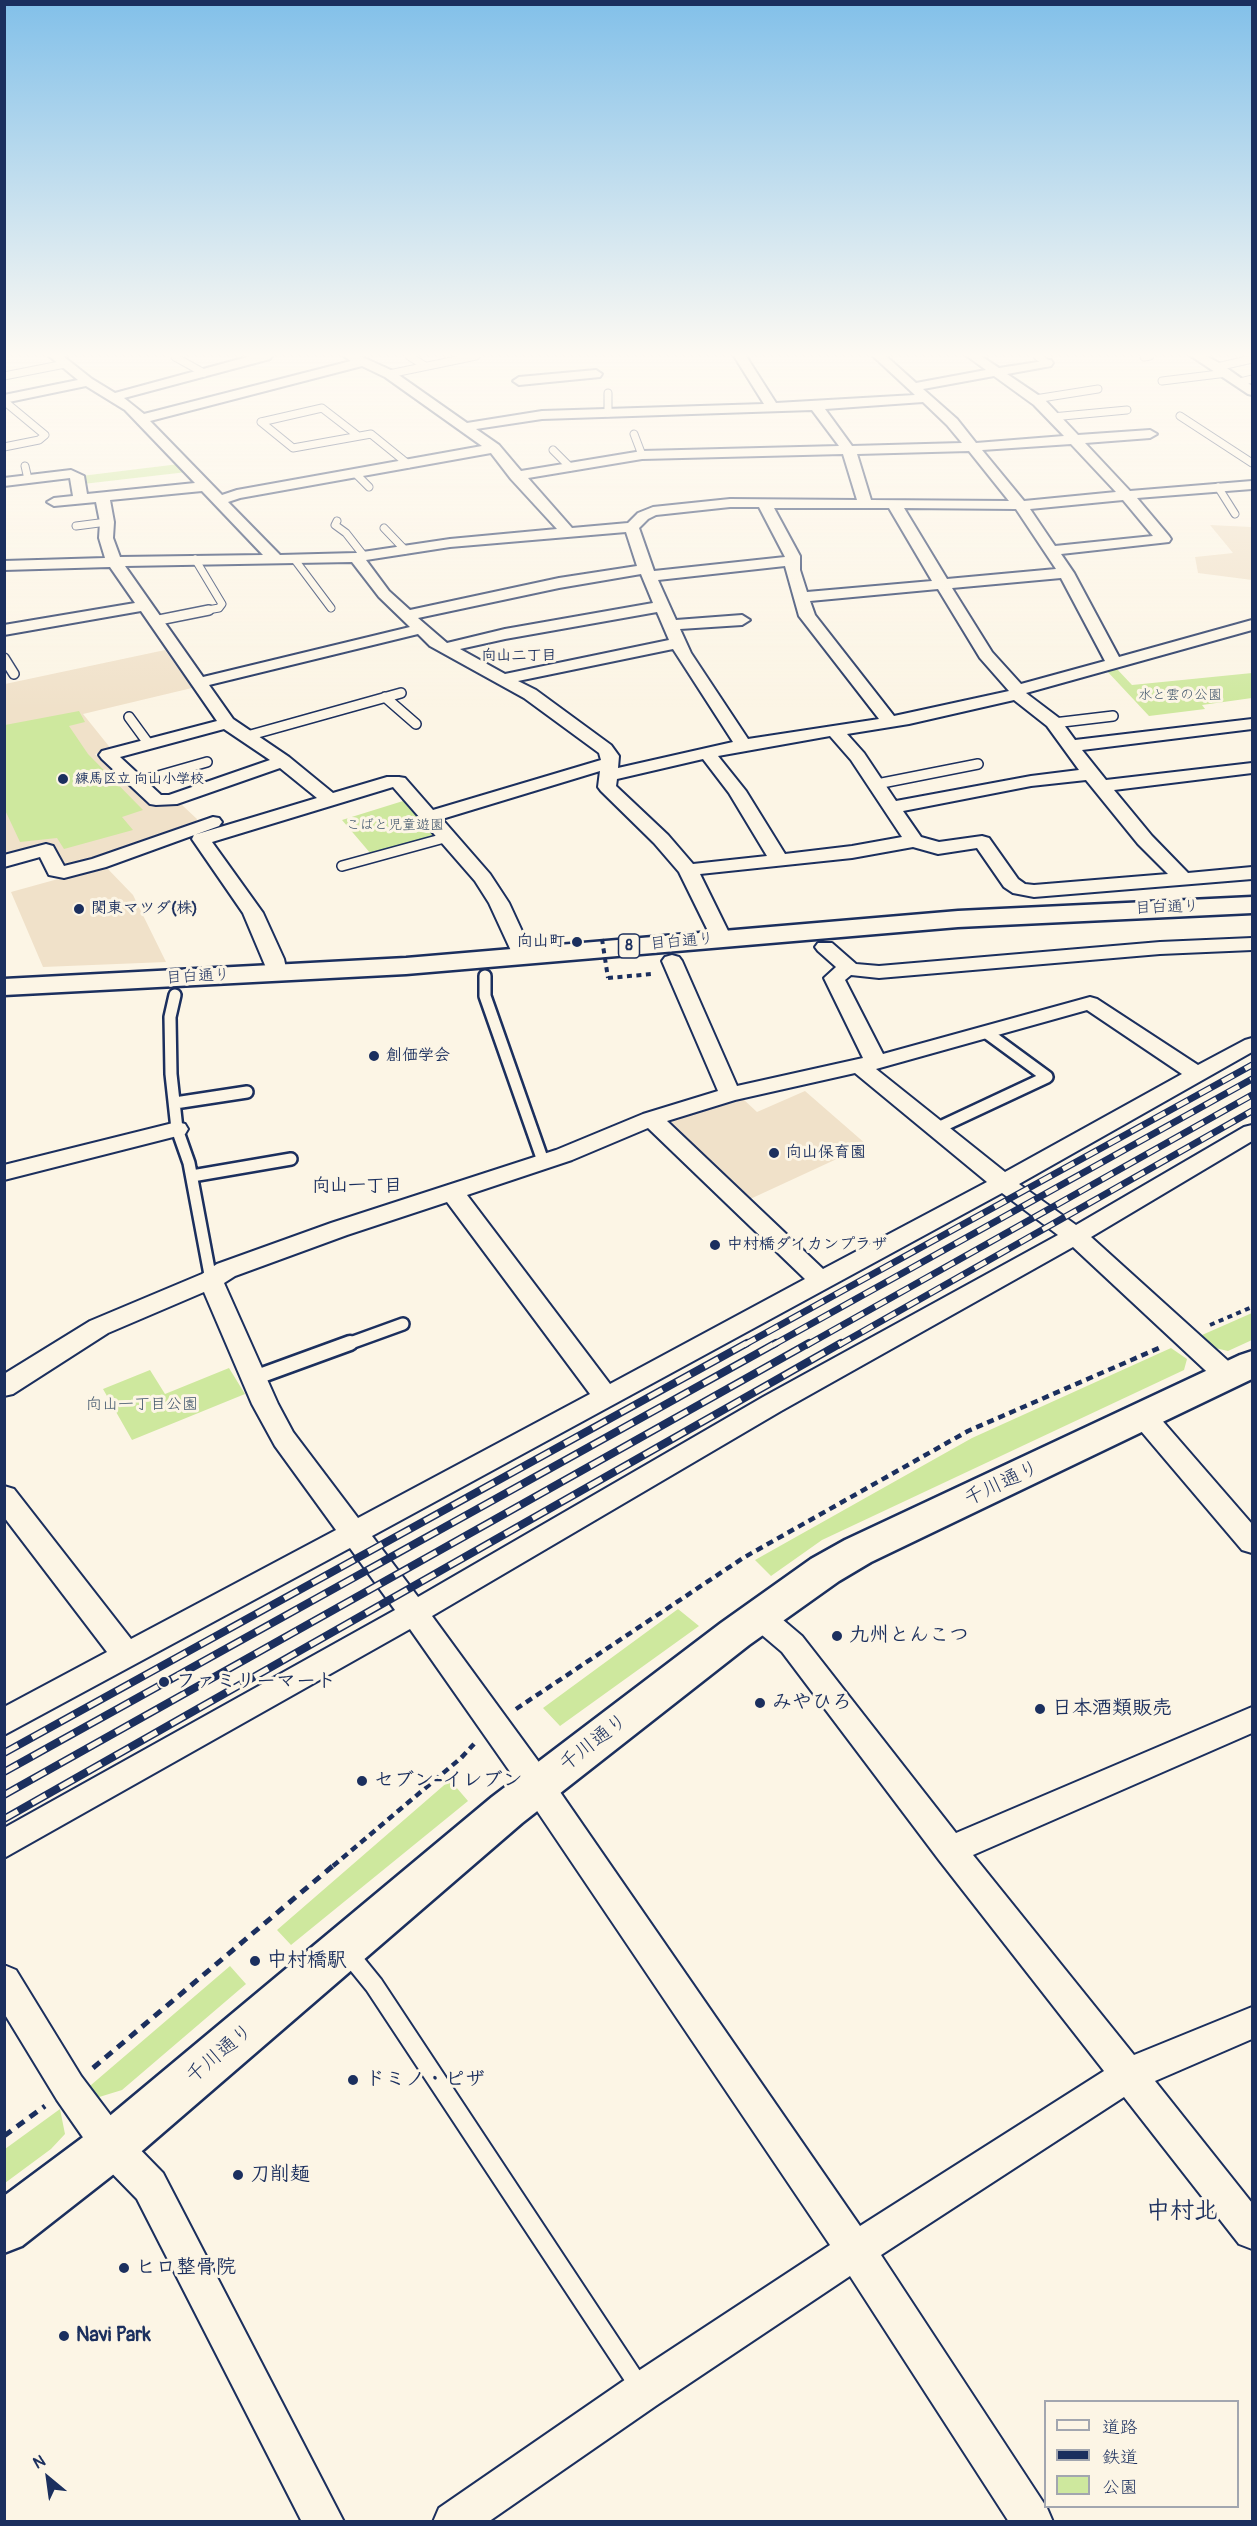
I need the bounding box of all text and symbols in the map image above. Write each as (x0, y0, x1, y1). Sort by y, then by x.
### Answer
district label: 向山二丁目 (482, 647, 556, 665)
park label: 水と雲の公園 (1138, 687, 1222, 703)
place label: 練馬区立 向山小学校 (75, 771, 204, 787)
marker: 練馬区立 向山小学校 (56, 772, 70, 786)
park label: こばと児童遊園 (346, 817, 444, 833)
street label: 目白通り (1135, 897, 1199, 919)
place label: 関東マツダ(株) (91, 899, 198, 919)
marker: 関東マツダ(株) (72, 902, 86, 916)
street label: 目白通り (649, 930, 715, 954)
place label: 向山町 (517, 932, 565, 952)
road number: 8 (618, 934, 640, 958)
marker: 向山町 (570, 935, 584, 949)
street label: 目白通り (166, 966, 230, 988)
place label: 創価学会 (386, 1046, 450, 1066)
marker: 創価学会 (367, 1049, 381, 1063)
place label: 向山保育園 (786, 1143, 866, 1163)
marker: 向山保育園 (767, 1146, 781, 1160)
district label: 向山一丁目 (312, 1175, 402, 1197)
place label: 中村橋ダイカンプラザ (727, 1235, 887, 1255)
marker: 中村橋ダイカンプラザ (708, 1238, 722, 1252)
park label: 向山一丁目公園 (86, 1395, 198, 1415)
street label: 千川通り (961, 1456, 1043, 1512)
place label: 九州とんこつ (849, 1624, 969, 1648)
marker: 九州とんこつ (830, 1629, 844, 1643)
place label: ファミリーマート (176, 1670, 336, 1694)
marker: ファミリーマート (157, 1675, 171, 1689)
place label: みやひろ (772, 1691, 852, 1715)
marker: みやひろ (753, 1696, 767, 1710)
place label: 日本酒類販売 (1052, 1697, 1172, 1721)
marker: 日本酒類販売 (1033, 1702, 1047, 1716)
street label: 千川通り (555, 1709, 633, 1777)
place label: セブン-イレブン (374, 1769, 523, 1793)
marker: セブン-イレブン (355, 1774, 369, 1788)
place label: 中村橋駅 (267, 1949, 347, 1973)
marker: 中村橋駅 (248, 1954, 262, 1968)
street label: 千川通り (182, 2019, 258, 2089)
place label: ドミノ・ピザ (365, 2068, 485, 2092)
marker: ドミノ・ピザ (346, 2073, 360, 2087)
place label: 刀削麺 (250, 2163, 310, 2187)
marker: 刀削麺 (231, 2168, 245, 2182)
district label: 中村北 (1146, 2198, 1218, 2226)
place label: ヒロ整骨院 (136, 2256, 236, 2280)
marker: ヒロ整骨院 (117, 2261, 131, 2275)
place label: Navi Park (76, 2324, 151, 2348)
marker: Navi Park (57, 2329, 71, 2343)
legend (1044, 2400, 1239, 2508)
text: 道路 (1102, 2416, 1138, 2439)
text: 鉄道 (1102, 2446, 1138, 2469)
north arrow (18, 2448, 78, 2508)
text: N (30, 2451, 49, 2474)
text: 公園 (1102, 2476, 1138, 2499)

